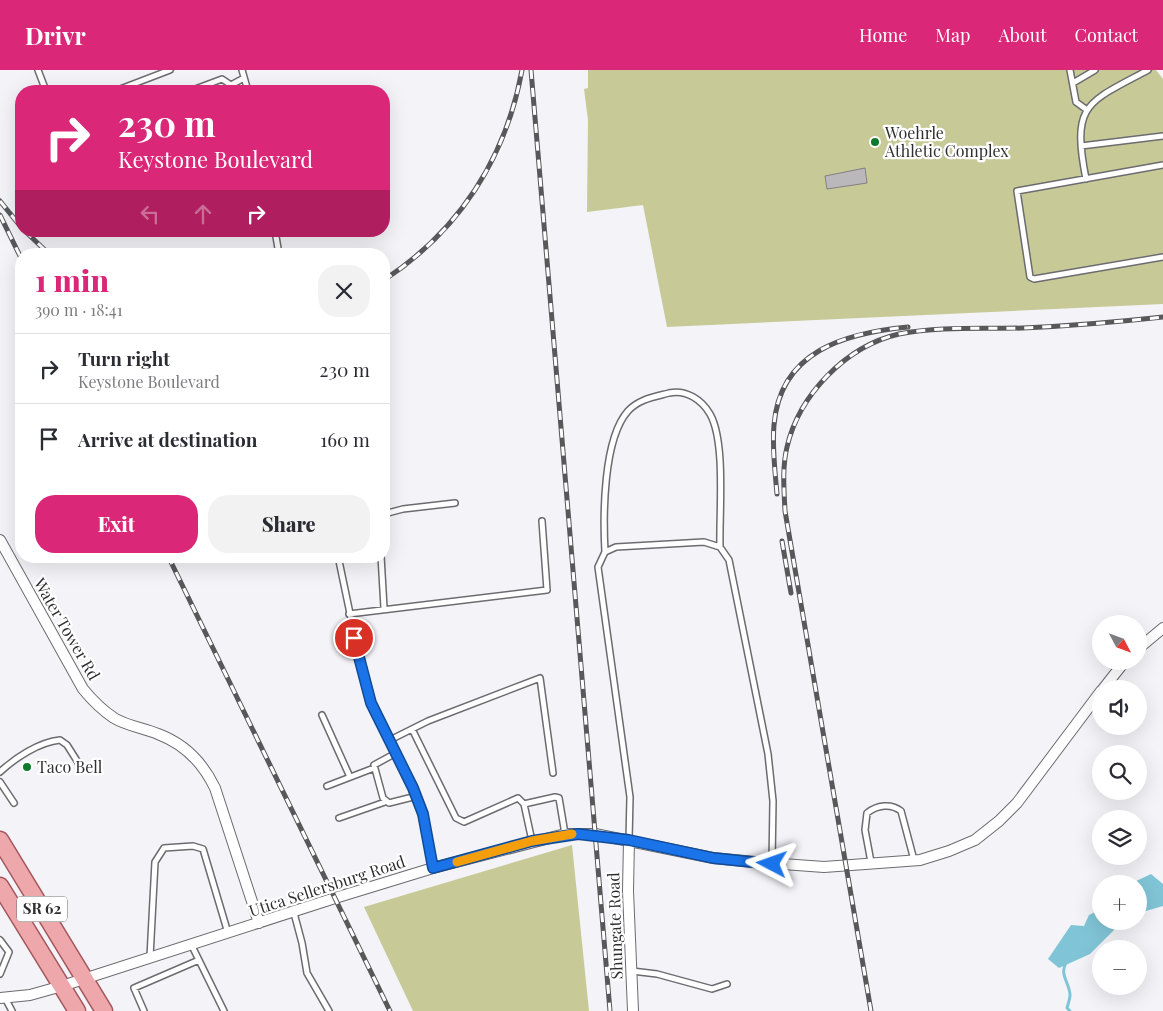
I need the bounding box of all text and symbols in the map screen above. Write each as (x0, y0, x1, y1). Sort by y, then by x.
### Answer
text: Drivr (25, 19, 86, 51)
text: Home (859, 23, 907, 47)
text: Map (935, 23, 970, 47)
text: About (998, 23, 1047, 47)
text: Contact (1075, 23, 1138, 47)
text: 230 m (118, 99, 216, 146)
icon: right (35, 105, 100, 170)
place label: Woehrle Athletic Complex (884, 122, 1009, 161)
marker: Woehrle Athletic Complex (869, 136, 881, 148)
text: Keystone Boulevard (118, 144, 313, 174)
icon: left (136, 200, 164, 228)
icon: ahead (189, 200, 217, 228)
icon: right (242, 200, 270, 228)
text: 1 min (35, 260, 109, 300)
button: close (318, 265, 370, 317)
text: 390 m · 18:41 (35, 299, 123, 320)
text: Turn right (78, 345, 170, 371)
icon: right (35, 355, 63, 383)
text: 230 m (319, 356, 370, 382)
text: Keystone Boulevard (78, 371, 220, 392)
icon: arrive (35, 425, 63, 453)
text: Arrive at destination (78, 426, 258, 452)
text: 160 m (320, 426, 370, 452)
button: Exit (35, 495, 198, 553)
button: Share (208, 495, 370, 553)
street label: Water Tower Rd (29, 573, 105, 684)
north arrow (1092, 615, 1148, 670)
map controls (1092, 615, 1147, 995)
pin (333, 617, 375, 659)
icon: arrive (340, 624, 368, 652)
button: sound (1092, 680, 1147, 735)
button: search (1092, 745, 1147, 800)
place label: Taco Bell (37, 756, 103, 777)
marker: Taco Bell (21, 761, 33, 773)
button: layers (1092, 810, 1147, 865)
position arrow (745, 837, 797, 889)
street label: Utica Sellersburg Road (246, 850, 408, 921)
street label: Shungate Road (602, 872, 627, 980)
button: + (1092, 875, 1147, 930)
road number: SR 62 (17, 896, 67, 922)
button: − (1092, 940, 1147, 995)

